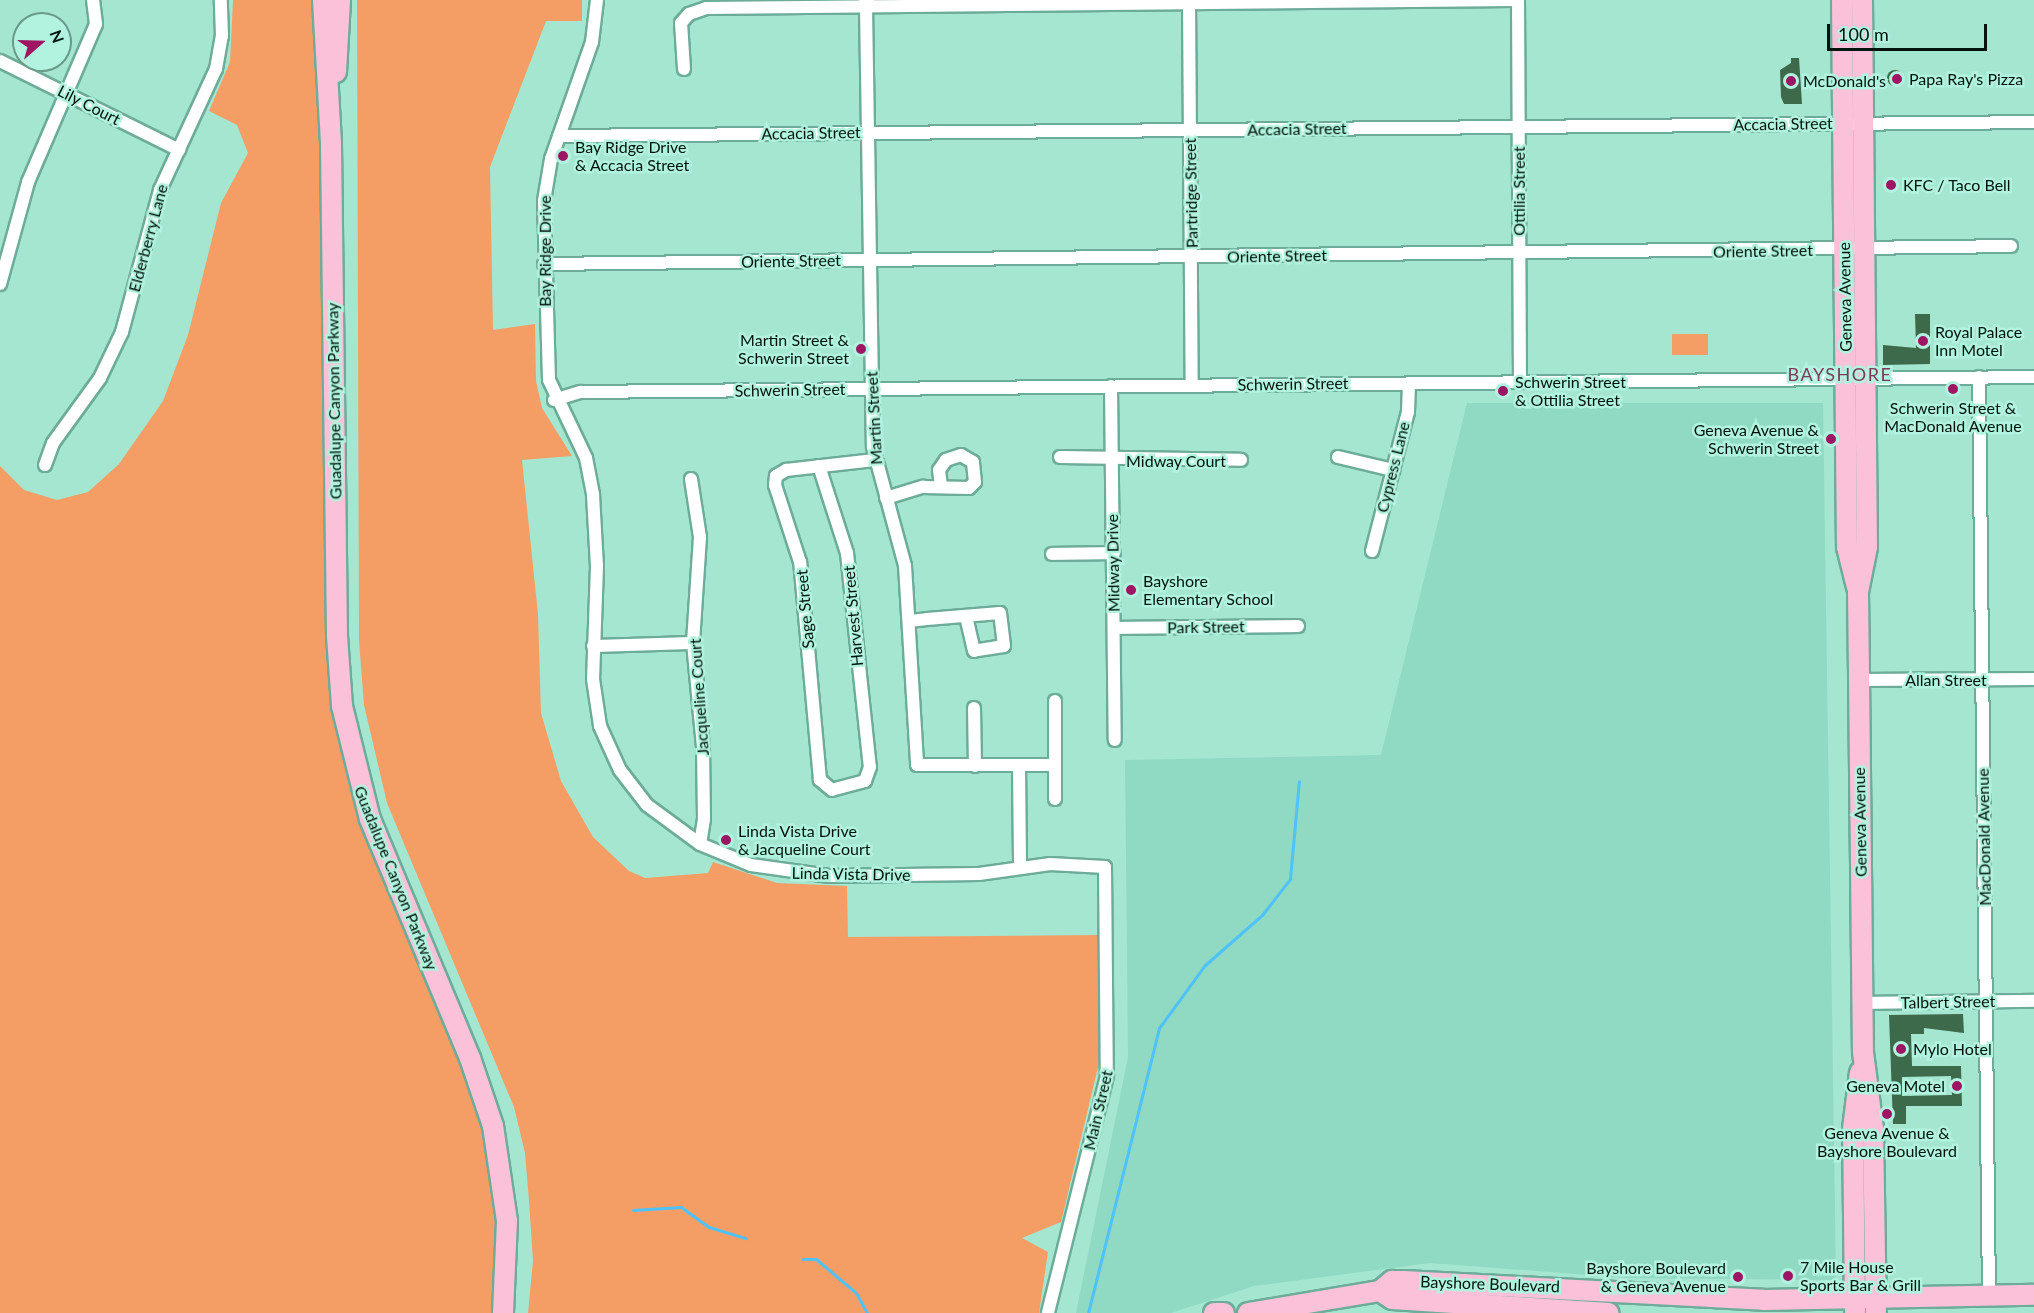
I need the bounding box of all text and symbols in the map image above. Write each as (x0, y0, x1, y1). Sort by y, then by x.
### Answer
north arrow (12, 12, 72, 72)
scale bar (1830, 12, 1990, 50)
text: 100 m (1838, 23, 1889, 45)
text: N (46, 27, 69, 45)
place label: Papa Ray's Pizza (1909, 69, 2023, 89)
place label: McDonald's (1803, 71, 1886, 91)
marker: Papa Ray's Pizza (1890, 72, 1904, 86)
marker: McDonald's (1784, 74, 1798, 88)
street label: Lily Court (54, 81, 124, 129)
street label: Accacia Street (1733, 114, 1833, 134)
street label: Accacia Street (1247, 119, 1347, 139)
street label: Accacia Street (761, 123, 861, 143)
place label: Bay Ridge Drive & Accacia Street (575, 137, 690, 175)
street label: Partridge Street (1180, 138, 1202, 248)
street label: Ottilia Street (1509, 146, 1529, 236)
marker: Bay Ridge Drive & Accacia Street (556, 149, 570, 163)
place label: KFC / Taco Bell (1903, 175, 2011, 195)
marker: KFC / Taco Bell (1884, 178, 1898, 192)
street label: Elderberry Lane (124, 182, 172, 294)
street label: Bay Ridge Drive (535, 195, 555, 307)
street label: Oriente Street (1713, 241, 1813, 261)
street label: Geneva Avenue (1834, 242, 1856, 352)
street label: Oriente Street (1227, 246, 1327, 266)
street label: Oriente Street (741, 251, 841, 271)
street label: Guadalupe Canyon Parkway (323, 302, 345, 500)
place label: Royal Palace Inn Motel (1935, 322, 2022, 360)
place label: Martin Street & Schwerin Street (738, 330, 849, 368)
marker: Royal Palace Inn Motel (1916, 334, 1930, 348)
marker: Martin Street & Schwerin Street (854, 342, 868, 356)
district label: BAYSHORE (1788, 363, 1892, 385)
street label: Martin Street (862, 371, 886, 465)
place label: Schwerin Street & Ottilia Street (1515, 372, 1626, 410)
street label: Schwerin Street (1237, 373, 1349, 395)
street label: Schwerin Street (734, 379, 846, 401)
marker: Schwerin Street & MacDonald Avenue (1946, 382, 1960, 396)
marker: Schwerin Street & Ottilia Street (1496, 384, 1510, 398)
place label: Schwerin Street & MacDonald Avenue (1884, 398, 2022, 436)
street label: Cypress Lane (1372, 420, 1414, 514)
place label: Geneva Avenue & Schwerin Street (1693, 420, 1819, 458)
marker: Geneva Avenue & Schwerin Street (1824, 432, 1838, 446)
street label: Midway Court (1126, 451, 1226, 471)
street label: Midway Drive (1103, 514, 1123, 612)
street label: Harvest Street (839, 565, 867, 667)
street label: Sage Street (792, 569, 818, 649)
place label: Bayshore Elementary School (1143, 571, 1274, 609)
marker: Bayshore Elementary School (1124, 583, 1138, 597)
street label: Park Street (1167, 617, 1245, 637)
street label: Jacqueline Court (685, 638, 713, 756)
street label: Allan Street (1905, 670, 1987, 690)
street label: Geneva Avenue (1849, 767, 1871, 877)
street label: MacDonald Avenue (1973, 768, 1995, 906)
street label: Guadalupe Canyon Parkway (350, 783, 442, 973)
place label: Linda Vista Drive & Jacqueline Court (738, 821, 871, 859)
marker: Linda Vista Drive & Jacqueline Court (719, 833, 733, 847)
street label: Linda Vista Drive (791, 863, 911, 885)
street label: Talbert Street (1901, 992, 1995, 1012)
place label: Mylo Hotel (1913, 1039, 1992, 1059)
marker: Mylo Hotel (1894, 1042, 1908, 1056)
street label: Main Street (1079, 1068, 1117, 1152)
place label: Geneva Motel (1846, 1076, 1945, 1096)
marker: Geneva Motel (1950, 1079, 1964, 1093)
marker: Geneva Avenue & Bayshore Boulevard (1880, 1107, 1894, 1121)
place label: Geneva Avenue & Bayshore Boulevard (1817, 1123, 1957, 1161)
place label: 7 Mile House Sports Bar & Grill (1800, 1257, 1921, 1295)
place label: Bayshore Boulevard & Geneva Avenue (1586, 1258, 1726, 1296)
marker: 7 Mile House Sports Bar & Grill (1781, 1269, 1795, 1283)
marker: Bayshore Boulevard & Geneva Avenue (1731, 1270, 1745, 1284)
street label: Bayshore Boulevard (1420, 1272, 1560, 1296)

